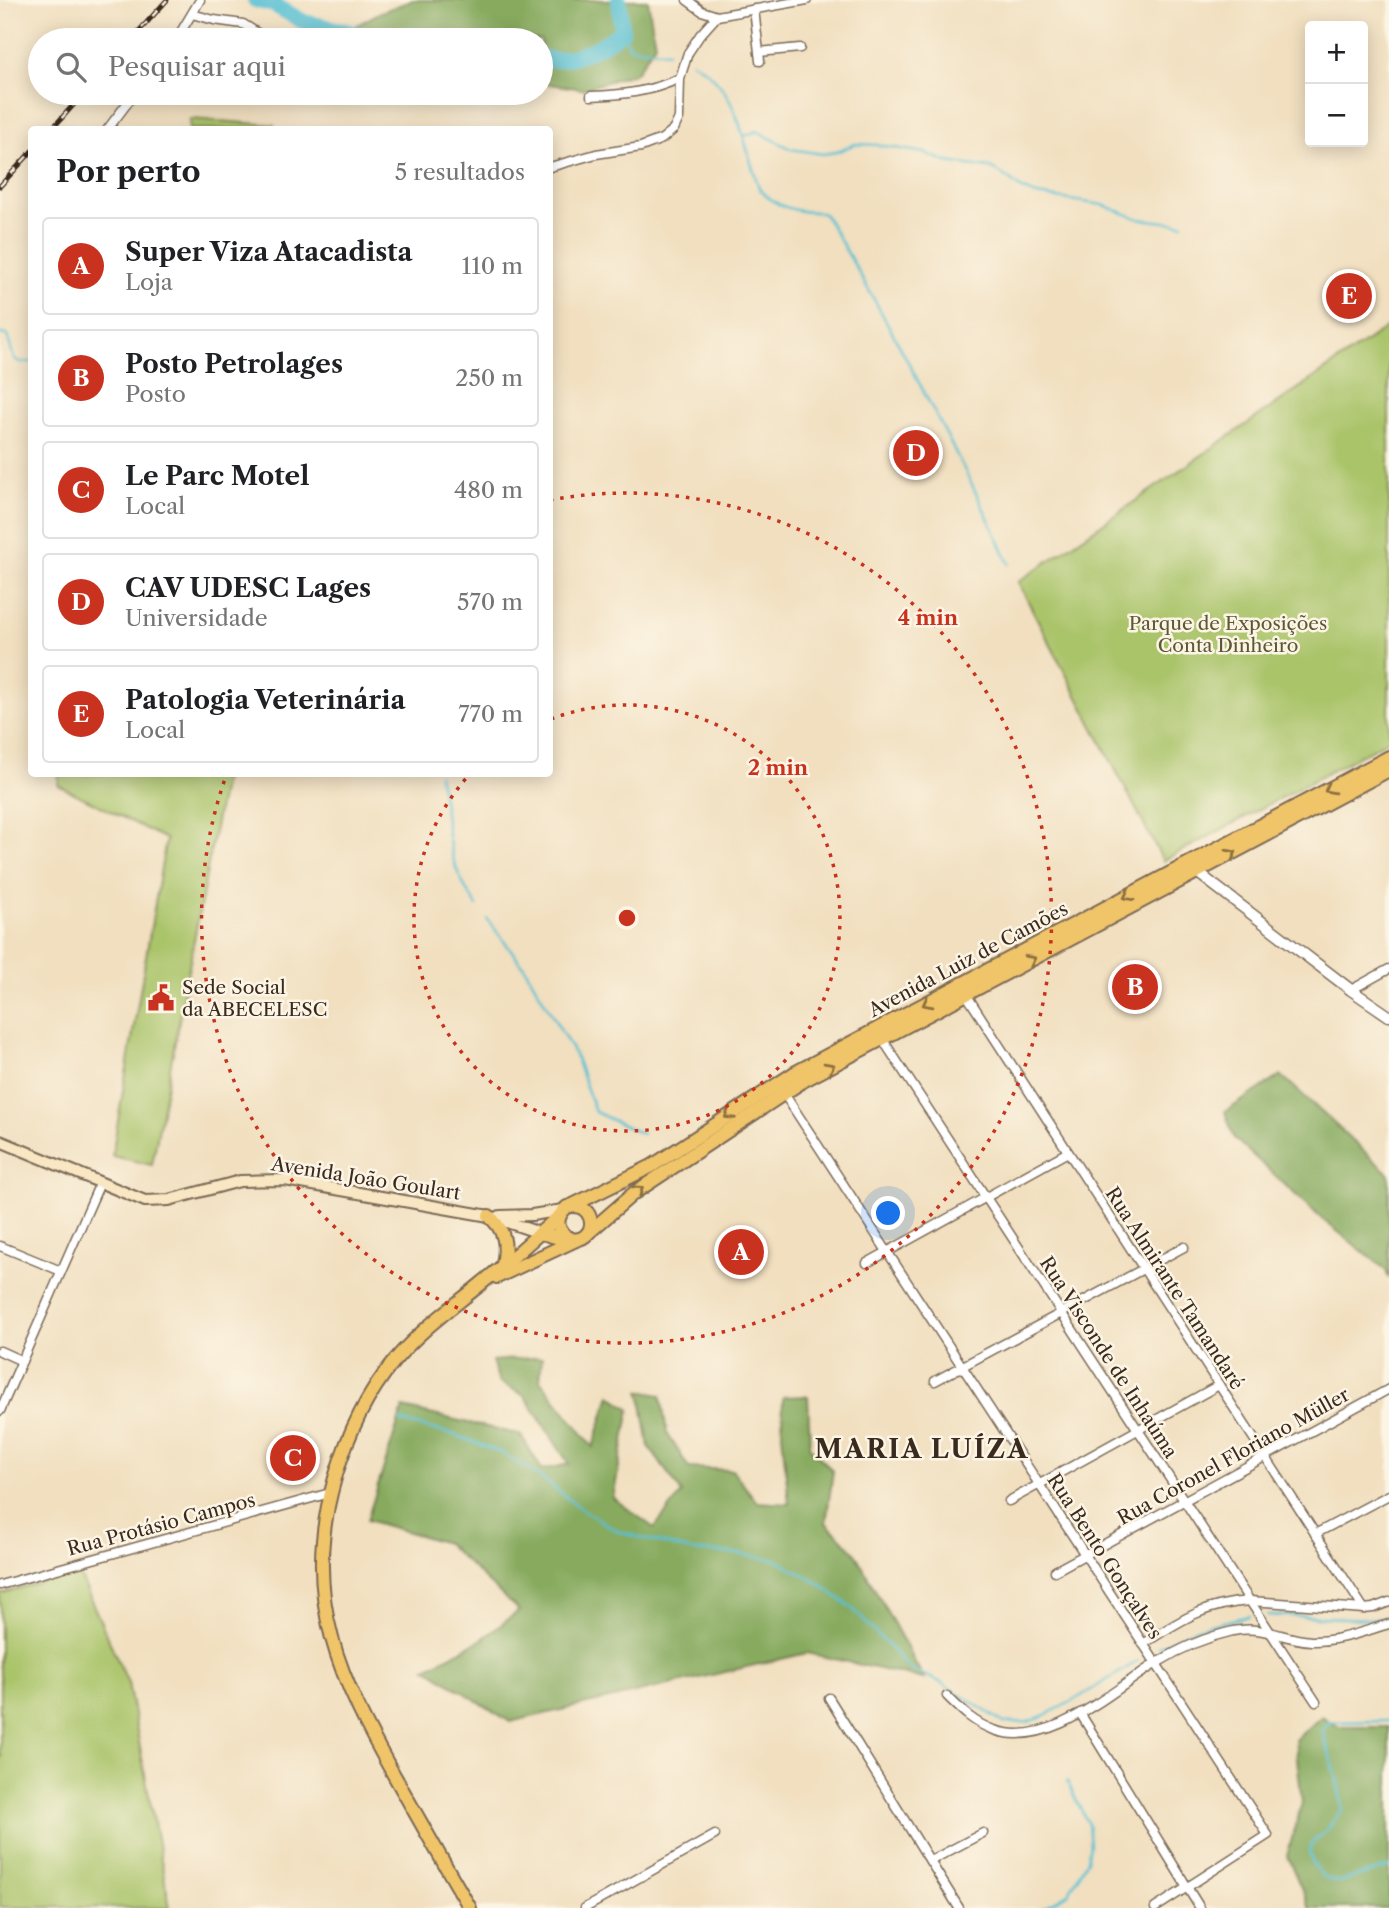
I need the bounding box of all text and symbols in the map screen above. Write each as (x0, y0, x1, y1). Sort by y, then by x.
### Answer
map controls (1305, 21, 1368, 147)
button: + (1305, 21, 1368, 84)
search box (28, 28, 553, 105)
icon: search (52, 48, 90, 86)
text: Pesquisar aqui (108, 51, 286, 83)
button: − (1305, 84, 1368, 147)
text: Por perto (56, 153, 201, 190)
text: 5 resultados (395, 158, 525, 186)
text: Super Viza Atacadista (125, 236, 413, 268)
text: A (72, 252, 90, 280)
text: 110 m (462, 252, 523, 280)
text: Loja (125, 268, 173, 296)
pin: E (1326, 270, 1372, 322)
text: Posto Petrolages (125, 348, 343, 380)
text: B (72, 364, 90, 392)
text: 250 m (455, 364, 523, 392)
text: Posto (125, 380, 186, 408)
pin: D (893, 427, 939, 479)
text: Le Parc Motel (125, 460, 309, 492)
text: C (72, 476, 90, 504)
text: 480 m (454, 476, 523, 504)
text: Local (125, 492, 185, 520)
text: CAV UDESC Lages (125, 572, 371, 604)
text: D (71, 588, 91, 616)
text: 570 m (457, 588, 523, 616)
text: Universidade (125, 604, 268, 632)
text: 4 min (898, 605, 959, 630)
park label: Parque de Exposições Conta Dinheiro (1129, 612, 1327, 657)
text: Patologia Veterinária (125, 684, 406, 716)
text: E (73, 700, 89, 728)
text: 770 m (458, 700, 523, 728)
text: Local (125, 716, 185, 744)
text: 2 min (748, 755, 809, 780)
one-way arrow (1324, 780, 1336, 794)
one-way arrow (1225, 848, 1237, 862)
one-way arrow (1123, 887, 1135, 901)
street label: Avenida Luiz de Camões (864, 897, 1072, 1022)
centre of rings (615, 906, 639, 930)
one-way arrow (1024, 955, 1037, 969)
pin: B (1112, 961, 1158, 1013)
place label: Sede Social da ABECELESC (182, 976, 327, 1021)
public building icon: Sede Social da ABECELESC (146, 983, 176, 1013)
one-way arrow (922, 994, 934, 1008)
one-way arrow (823, 1062, 836, 1075)
one-way arrow (724, 1107, 737, 1120)
street label: Avenida João Goulart (269, 1152, 462, 1205)
street label: Rua Almirante Tamandaré (1100, 1183, 1249, 1394)
one-way arrow (631, 1186, 644, 1198)
your location (871, 1196, 905, 1230)
pin: A (718, 1226, 764, 1278)
street label: Rua Visconde de Inhaúma (1035, 1252, 1182, 1462)
street label: Rua Coronel Floriano Müller (1113, 1383, 1353, 1530)
pin: C (270, 1432, 316, 1484)
district label: MARIA LUÍZA (815, 1433, 1029, 1465)
street label: Rua Bento Gonçalves (1042, 1469, 1167, 1643)
street label: Rua Protásio Campos (64, 1488, 258, 1561)

